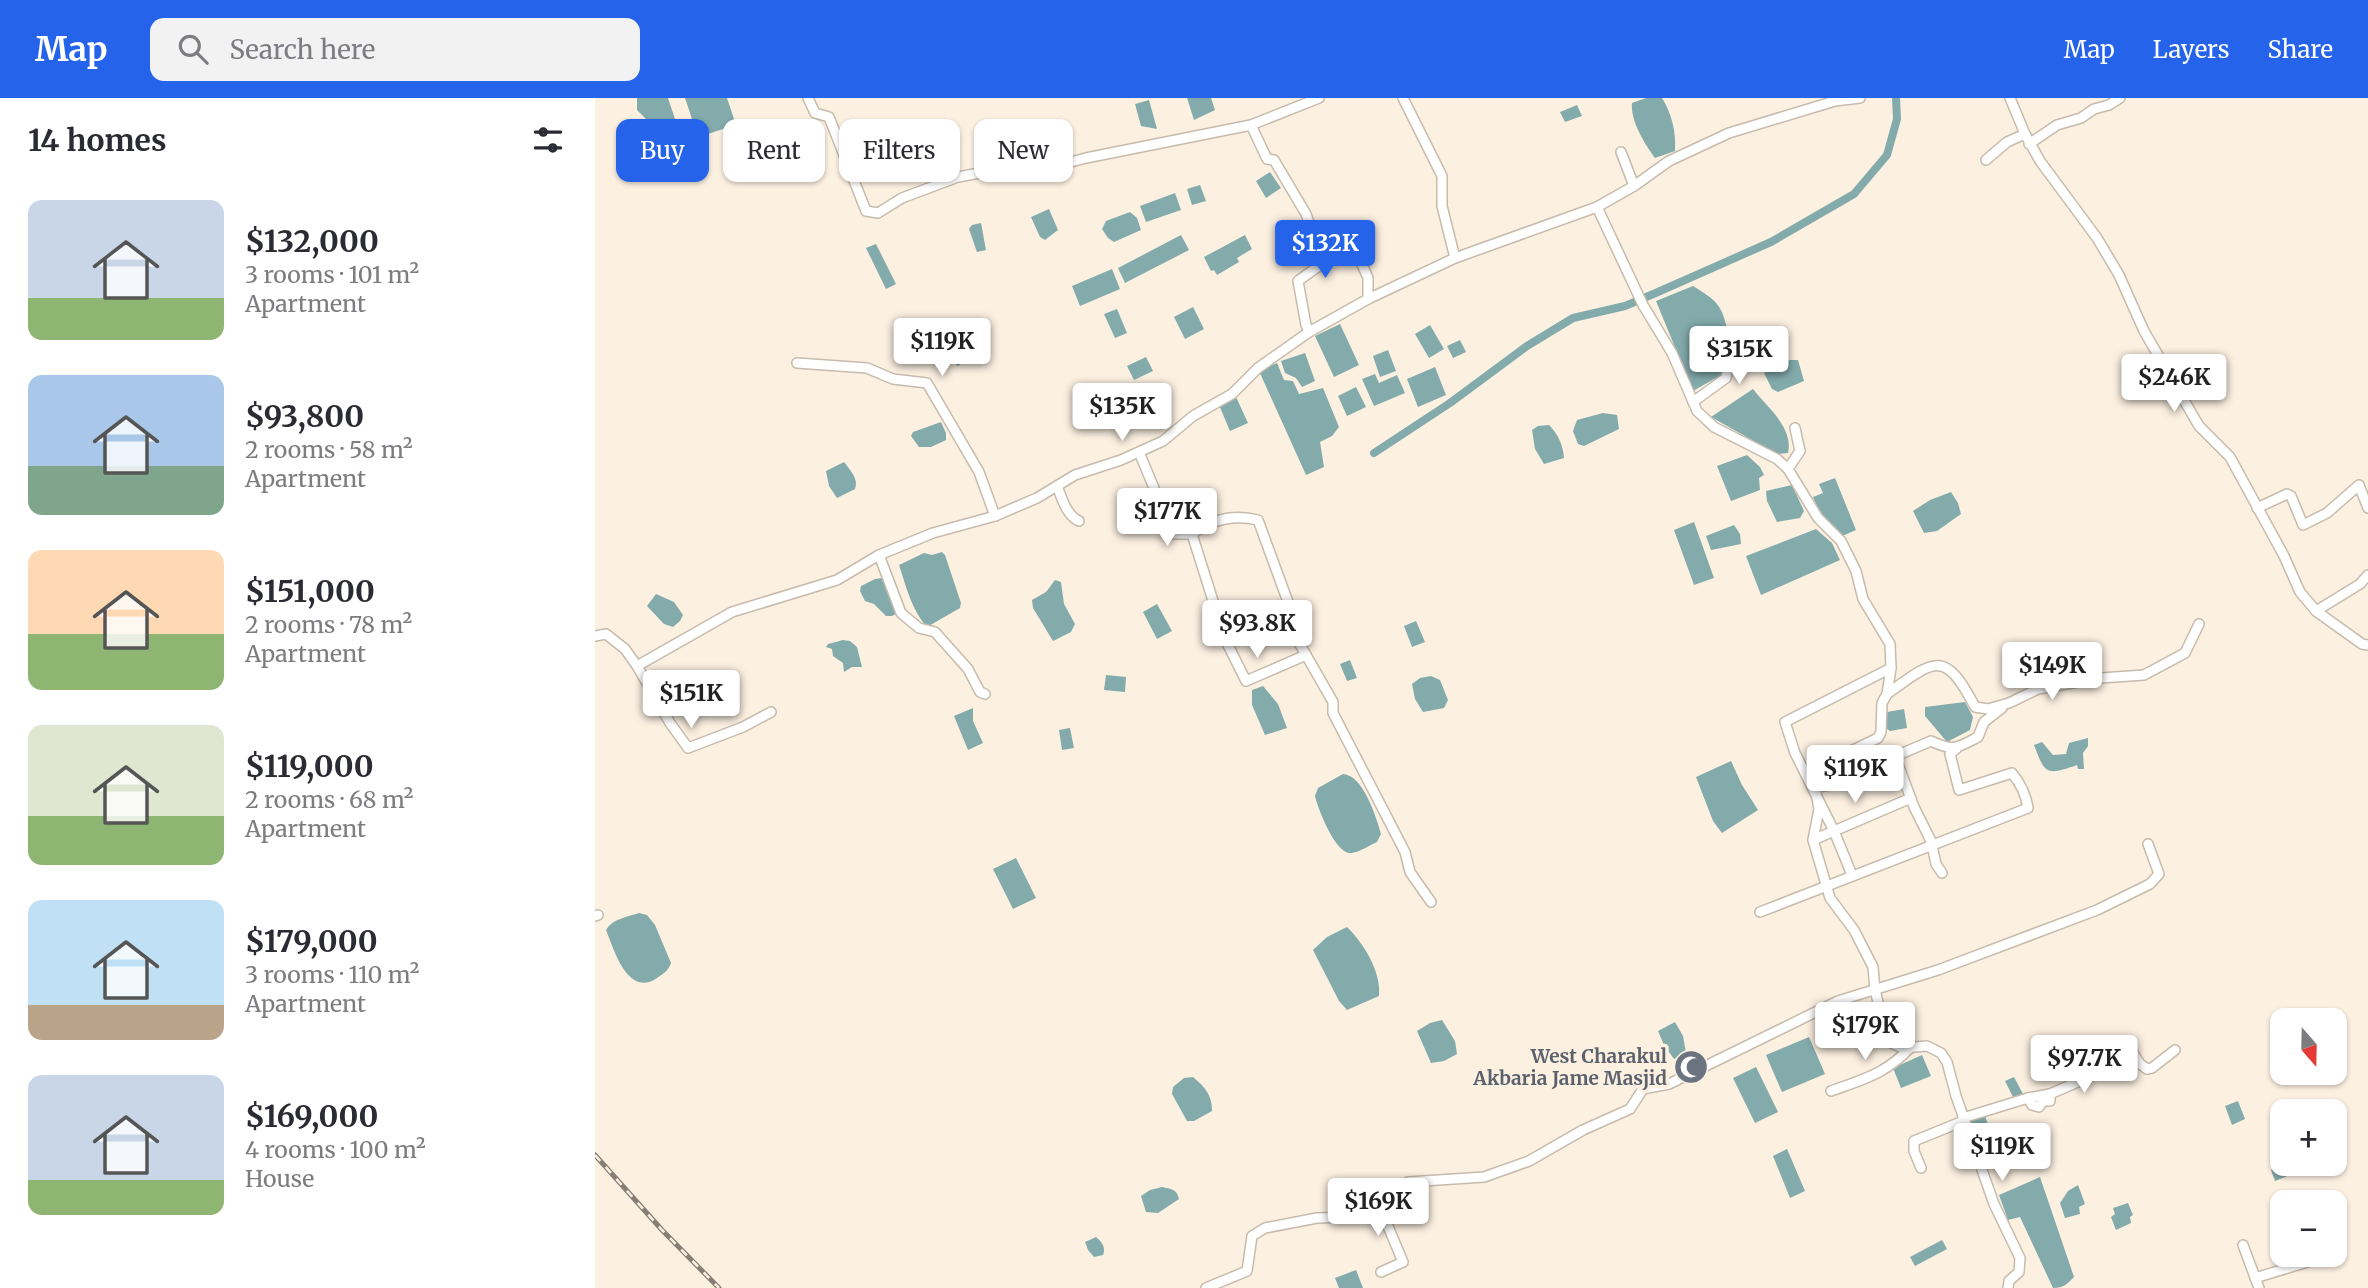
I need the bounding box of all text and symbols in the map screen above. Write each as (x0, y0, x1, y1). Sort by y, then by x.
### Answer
search box (150, 18, 640, 81)
text: Map (35, 29, 108, 70)
icon: search (174, 30, 212, 68)
text: Search here (230, 33, 375, 66)
text: Map (2064, 34, 2115, 65)
text: Layers (2153, 34, 2229, 65)
text: Share (2267, 34, 2333, 65)
chip: Buy (616, 119, 709, 182)
chip: Rent (723, 119, 825, 182)
chip: Filters (839, 119, 960, 182)
chip: New (974, 119, 1073, 182)
text: 14 homes (28, 121, 166, 159)
icon: filters (529, 121, 567, 159)
pin: $132K (1276, 220, 1374, 280)
text: $132,000 (245, 222, 379, 260)
icon: home (84, 228, 168, 312)
text: $132K (1291, 228, 1359, 257)
text: 3 rooms · 101 m² (245, 260, 419, 289)
text: Apartment (245, 289, 366, 318)
pin: $119K (893, 318, 991, 378)
text: $119K (910, 326, 974, 355)
pin: $315K (1690, 327, 1788, 386)
text: $315K (1705, 334, 1773, 363)
pin: $246K (2125, 354, 2223, 414)
text: $246K (2137, 362, 2211, 391)
pin: $135K (1073, 384, 1171, 443)
text: $135K (1089, 391, 1155, 420)
text: $93,800 (245, 397, 364, 435)
icon: home (84, 403, 168, 487)
text: 2 rooms · 58 m² (245, 435, 413, 464)
text: Apartment (245, 464, 366, 493)
pin: $177K (1118, 489, 1216, 548)
text: $177K (1133, 496, 1201, 525)
text: $151,000 (245, 572, 375, 610)
icon: home (84, 578, 168, 662)
pin: $93.8K (1200, 601, 1314, 660)
text: $93.8K (1218, 608, 1296, 637)
text: 2 rooms · 78 m² (245, 610, 412, 639)
text: Apartment (245, 639, 366, 668)
pin: $149K (2003, 642, 2101, 702)
text: $149K (2018, 650, 2086, 679)
pin: $151K (642, 670, 740, 730)
text: $151K (659, 678, 723, 707)
pin: $119K (1806, 746, 1904, 805)
text: $119,000 (245, 747, 374, 785)
icon: home (84, 753, 168, 837)
text: $119K (1823, 753, 1887, 782)
text: 2 rooms · 68 m² (245, 785, 413, 814)
text: Apartment (245, 814, 366, 843)
text: $179,000 (245, 922, 378, 960)
icon: home (84, 928, 168, 1012)
text: 3 rooms · 110 m² (245, 960, 419, 989)
text: Apartment (245, 989, 366, 1018)
pin: $179K (1816, 1002, 1914, 1062)
north arrow (2270, 1008, 2347, 1085)
map controls (2270, 1008, 2347, 1267)
text: $179K (1831, 1010, 1899, 1039)
pin: $97.7K (2027, 1035, 2141, 1095)
text: $97.7K (2047, 1043, 2121, 1072)
place label: West Charakul Akbaria Jame Masjid (1472, 1044, 1667, 1090)
mosque icon: West Charakul Akbaria Jame Masjid (1672, 1048, 1710, 1086)
text: $169,000 (245, 1097, 378, 1135)
button: + (2270, 1099, 2347, 1176)
icon: home (84, 1103, 168, 1187)
pin: $119K (1953, 1124, 2051, 1183)
text: $119K (1970, 1131, 2034, 1160)
text: 4 rooms · 100 m² (245, 1135, 426, 1164)
text: House (245, 1164, 314, 1193)
pin: $169K (1329, 1178, 1427, 1238)
text: $169K (1344, 1186, 1412, 1215)
button: − (2270, 1190, 2347, 1267)

